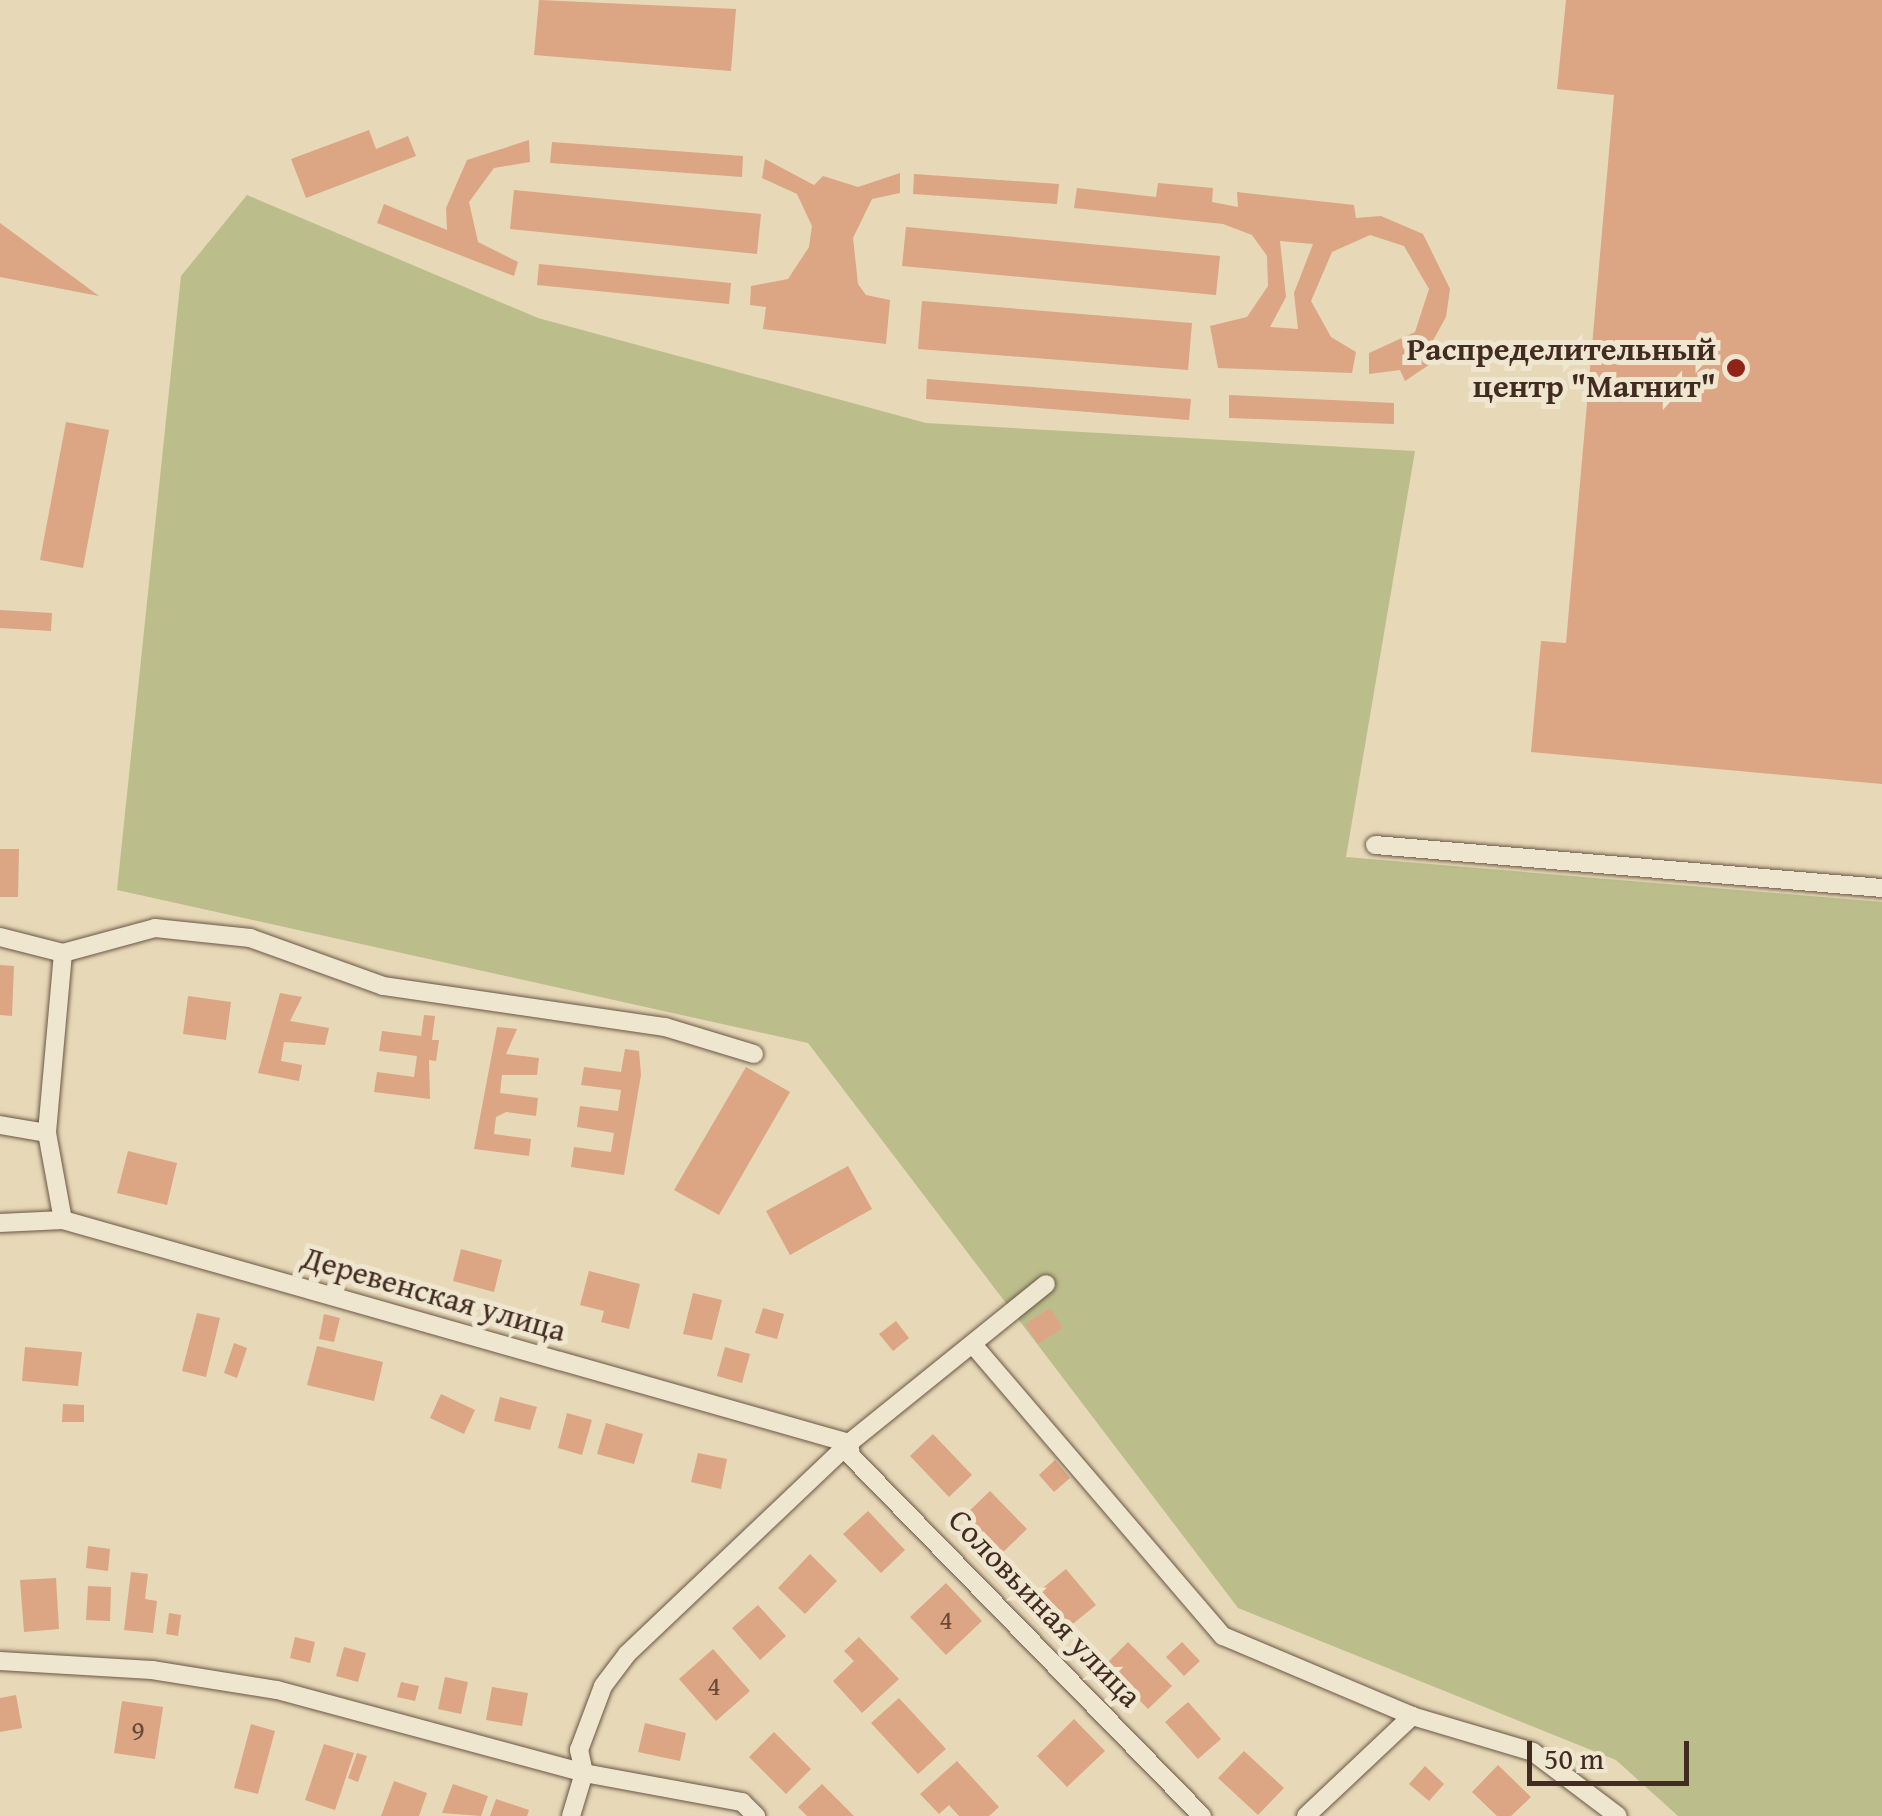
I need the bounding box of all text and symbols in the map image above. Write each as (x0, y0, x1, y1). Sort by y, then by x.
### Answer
place label: Распределительный центр "Магнит" (1407, 331, 1716, 406)
marker: Распределительный центр "Магнит" (1725, 357, 1747, 379)
street label: Деревенская улица (298, 1238, 570, 1350)
street label: Соловьиная улица (941, 1501, 1149, 1715)
house number: 4 (939, 1602, 953, 1636)
house number: 4 (707, 1668, 721, 1702)
house number: 9 (131, 1713, 145, 1747)
scale bar (1532, 1721, 1694, 1783)
text: 50 m (1544, 1736, 1604, 1780)

